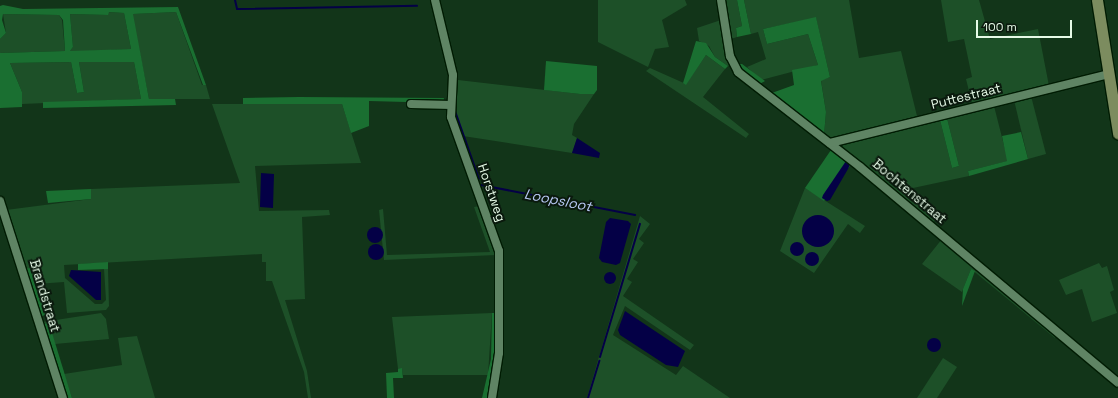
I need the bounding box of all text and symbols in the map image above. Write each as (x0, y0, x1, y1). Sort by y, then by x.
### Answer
scale bar (978, 12, 1074, 38)
text: 100 m (983, 19, 1017, 35)
street label: Puttestraat (929, 81, 1003, 113)
street label: Bochtenstraat (869, 157, 949, 227)
street label: Horstweg (474, 162, 508, 224)
water label: Loopsloot (523, 185, 593, 215)
street label: Brandstraat (26, 258, 62, 334)

